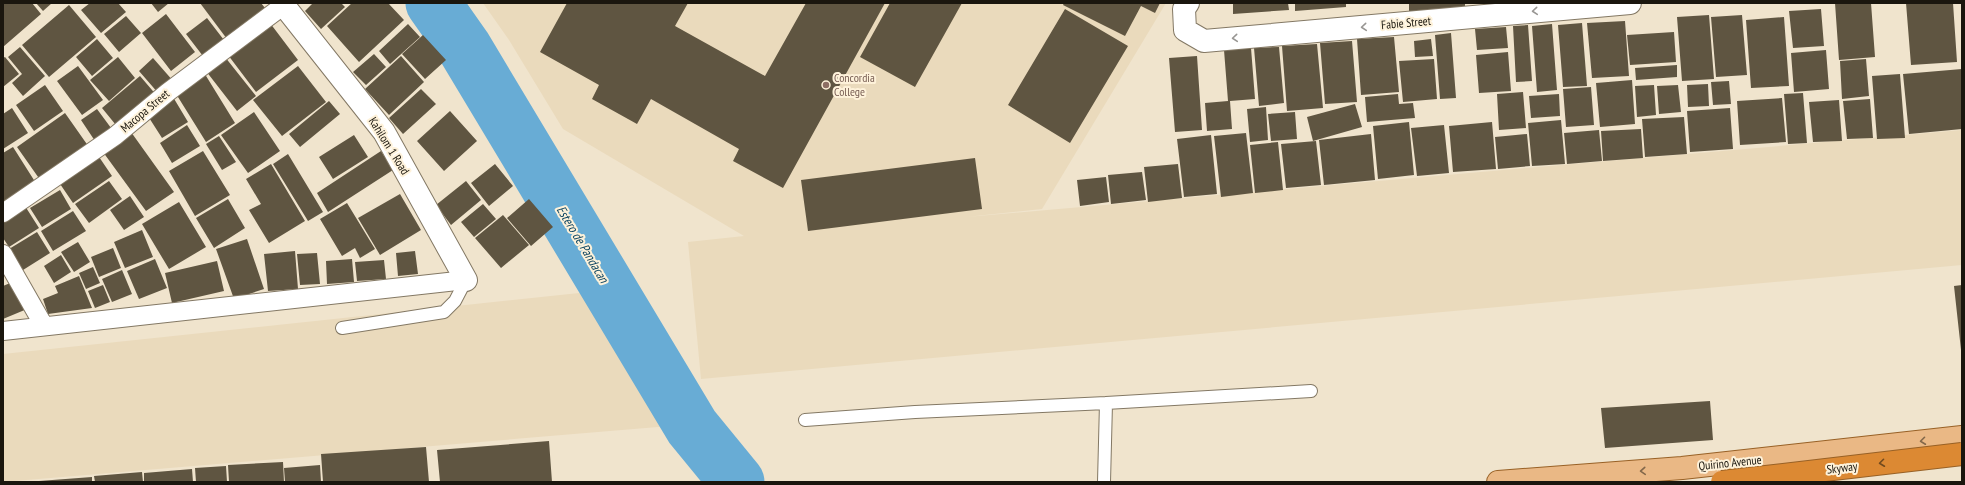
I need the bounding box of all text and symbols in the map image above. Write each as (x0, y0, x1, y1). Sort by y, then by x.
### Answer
one-way arrow (1532, 7, 1539, 16)
street label: Fabie Street (1380, 13, 1432, 32)
one-way arrow (1361, 22, 1367, 31)
one-way arrow (1232, 33, 1238, 42)
place label: Concordia College (834, 70, 875, 99)
marker: Concordia College (821, 80, 831, 90)
street label: Macopa Street (117, 85, 173, 135)
street label: Kahilom 1 Road (366, 114, 413, 177)
water label: Estero de Pandacan (553, 202, 613, 287)
one-way arrow (1920, 436, 1926, 445)
street label: Quirino Avenue (1698, 452, 1762, 473)
street label: Skyway (1826, 458, 1859, 477)
one-way arrow (1879, 458, 1885, 467)
one-way arrow (1640, 466, 1646, 475)

